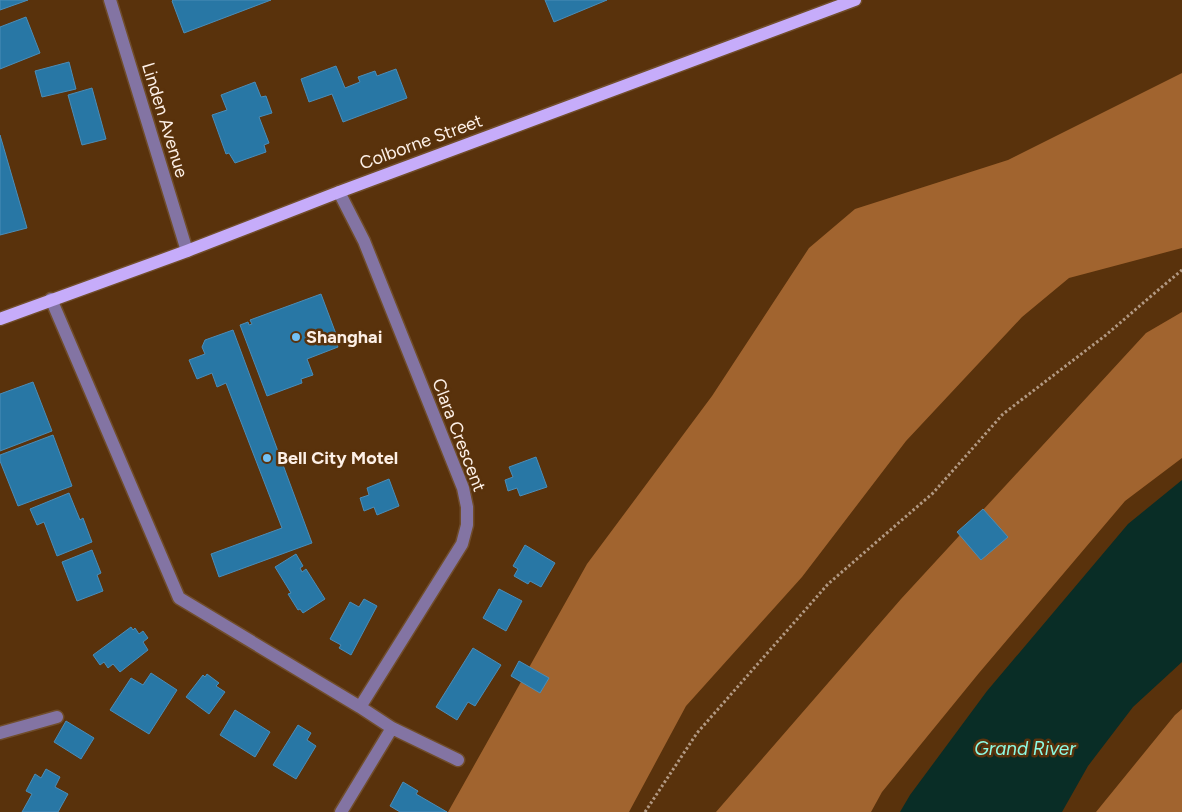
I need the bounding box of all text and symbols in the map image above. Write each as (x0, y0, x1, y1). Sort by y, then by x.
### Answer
street label: Linden Avenue (137, 60, 193, 180)
street label: Colborne Street (357, 110, 486, 174)
place label: Shanghai (306, 326, 382, 348)
marker: Shanghai (290, 331, 302, 343)
street label: Clara Crescent (427, 375, 491, 495)
place label: Bell City Motel (277, 447, 398, 469)
marker: Bell City Motel (261, 452, 273, 464)
water label: Grand River (974, 737, 1076, 760)

